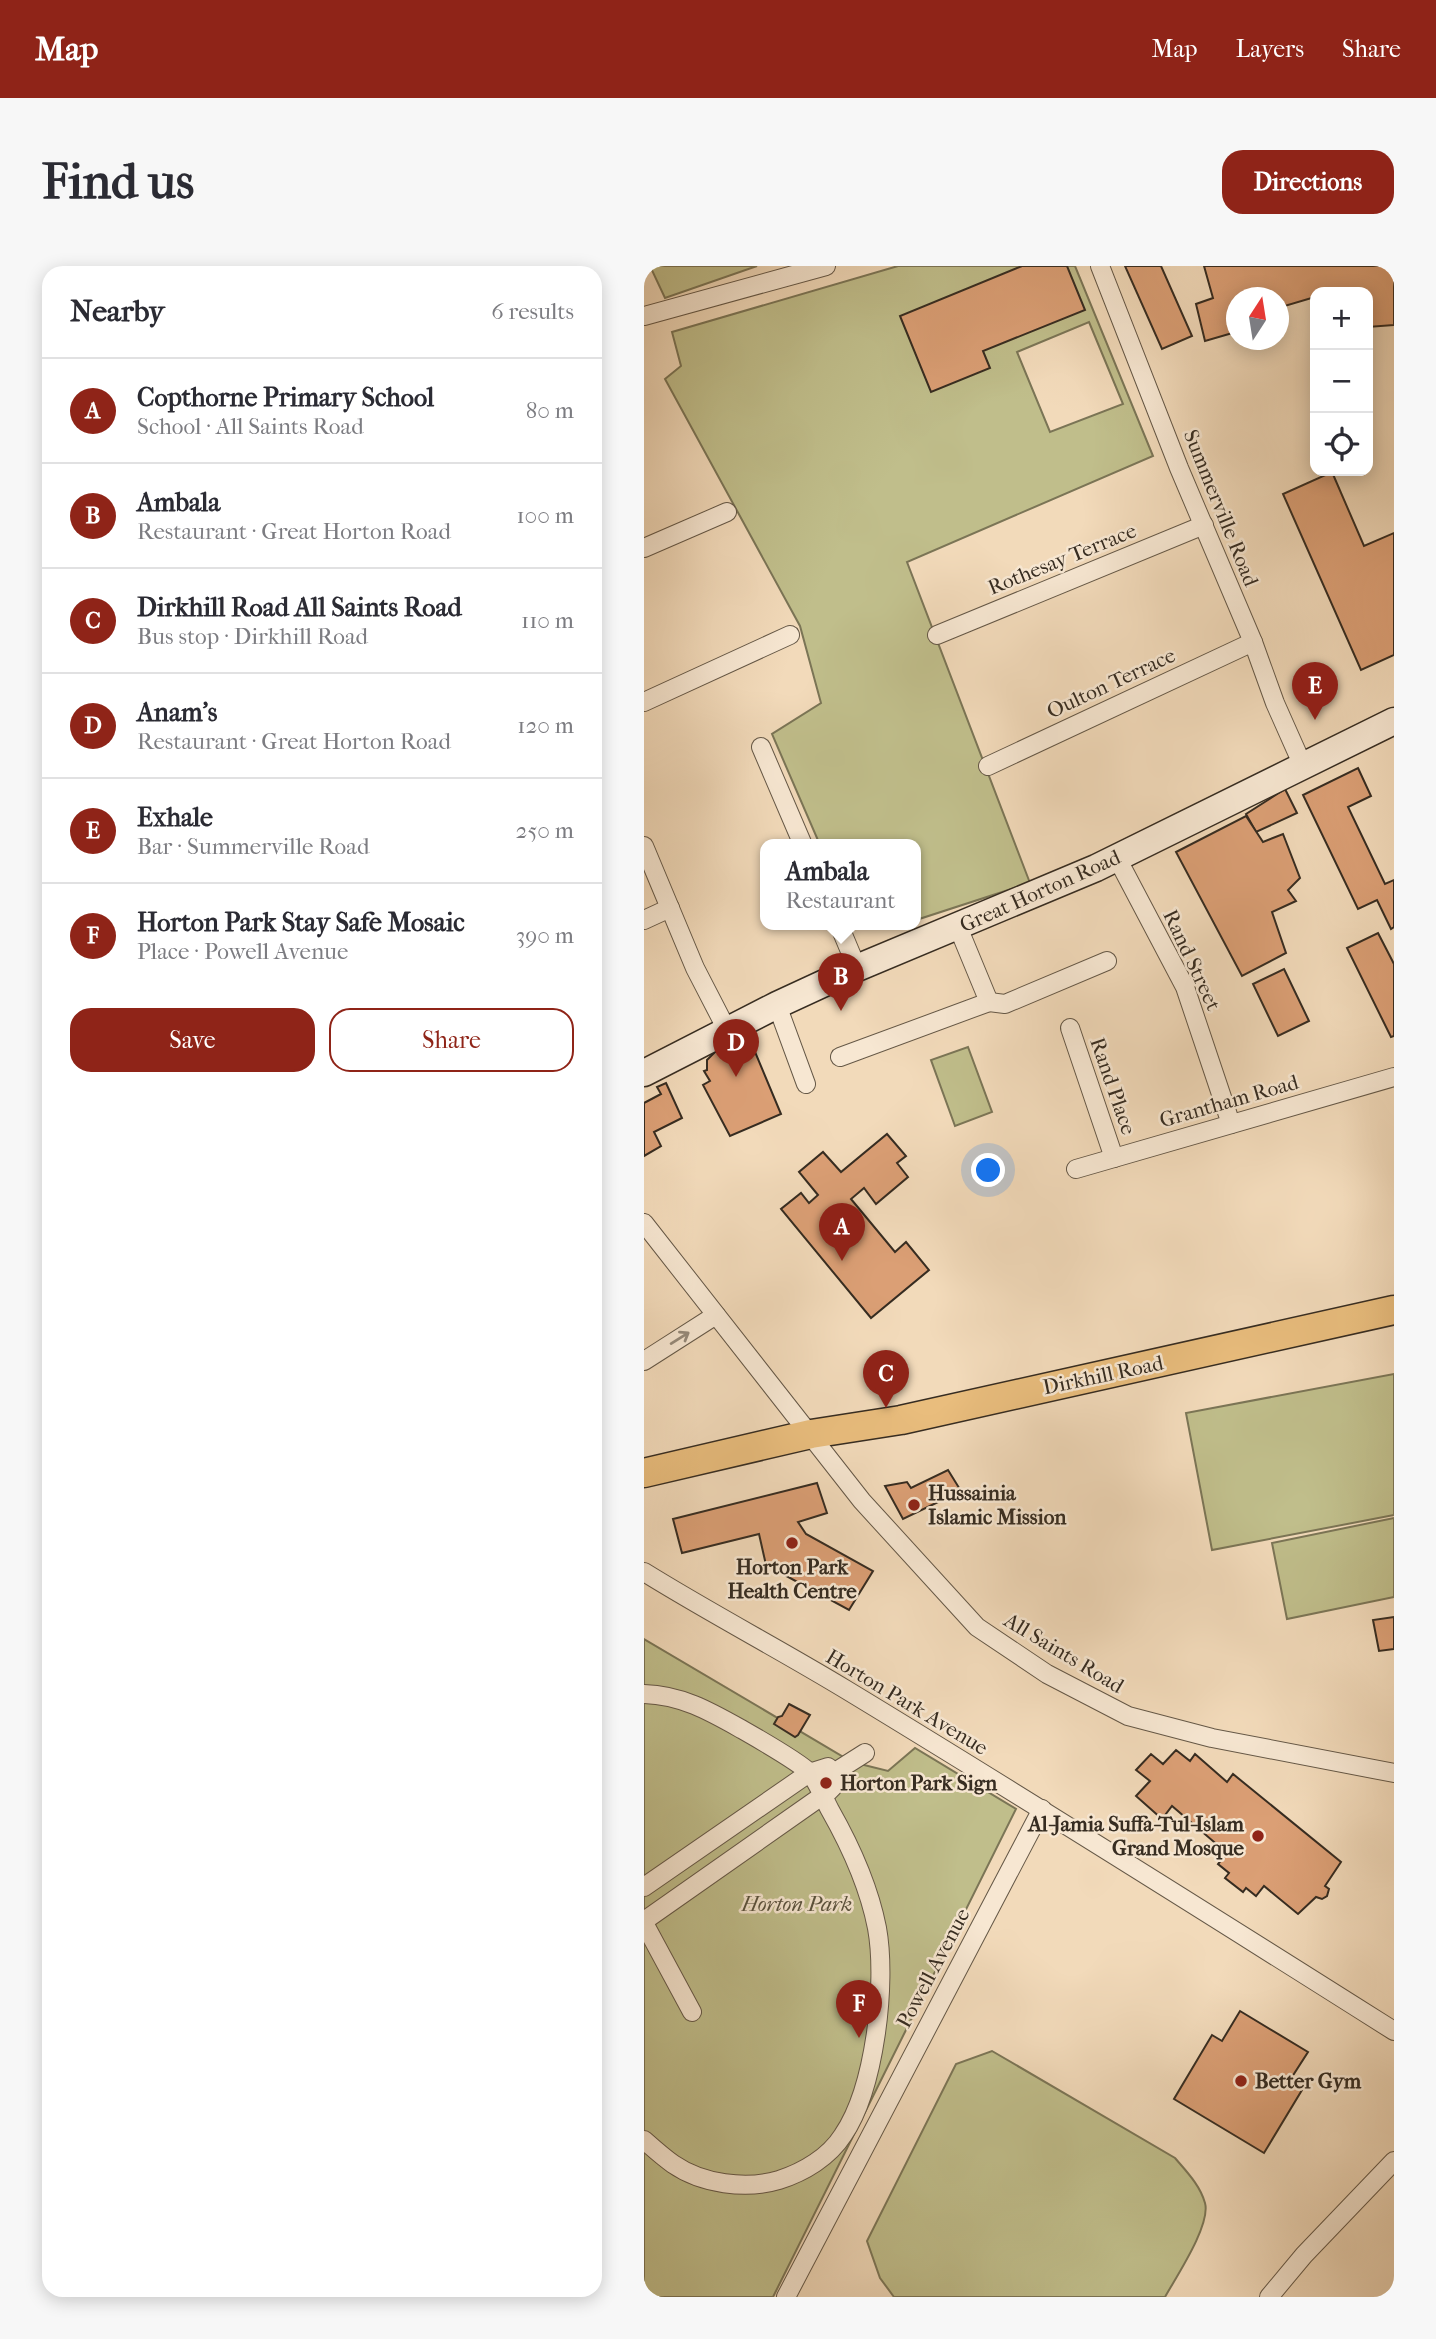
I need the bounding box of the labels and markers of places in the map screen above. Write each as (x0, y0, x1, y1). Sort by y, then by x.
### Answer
pin: E (1292, 662, 1338, 720)
pin: B (818, 953, 864, 1011)
pin: D (713, 1019, 759, 1077)
pin: A (819, 1203, 865, 1261)
pin: C (863, 1350, 909, 1408)
place label: Hussainia Islamic Mission (928, 1481, 1067, 1529)
marker: Hussainia Islamic Mission (906, 1497, 922, 1513)
marker: Horton Park Health Centre (784, 1535, 800, 1551)
place label: Horton Park Health Centre (727, 1555, 857, 1603)
place label: Horton Park Sign (840, 1771, 998, 1795)
marker: Horton Park Sign (818, 1775, 834, 1791)
place label: Al-Jamia Suffa-Tul-Islam Grand Mosque (1026, 1812, 1245, 1860)
marker: Al-Jamia Suffa-Tul-Islam Grand Mosque (1250, 1828, 1266, 1844)
pin: F (836, 1980, 882, 2038)
place label: Better Gym (1255, 2069, 1362, 2093)
marker: Better Gym (1233, 2073, 1249, 2089)

